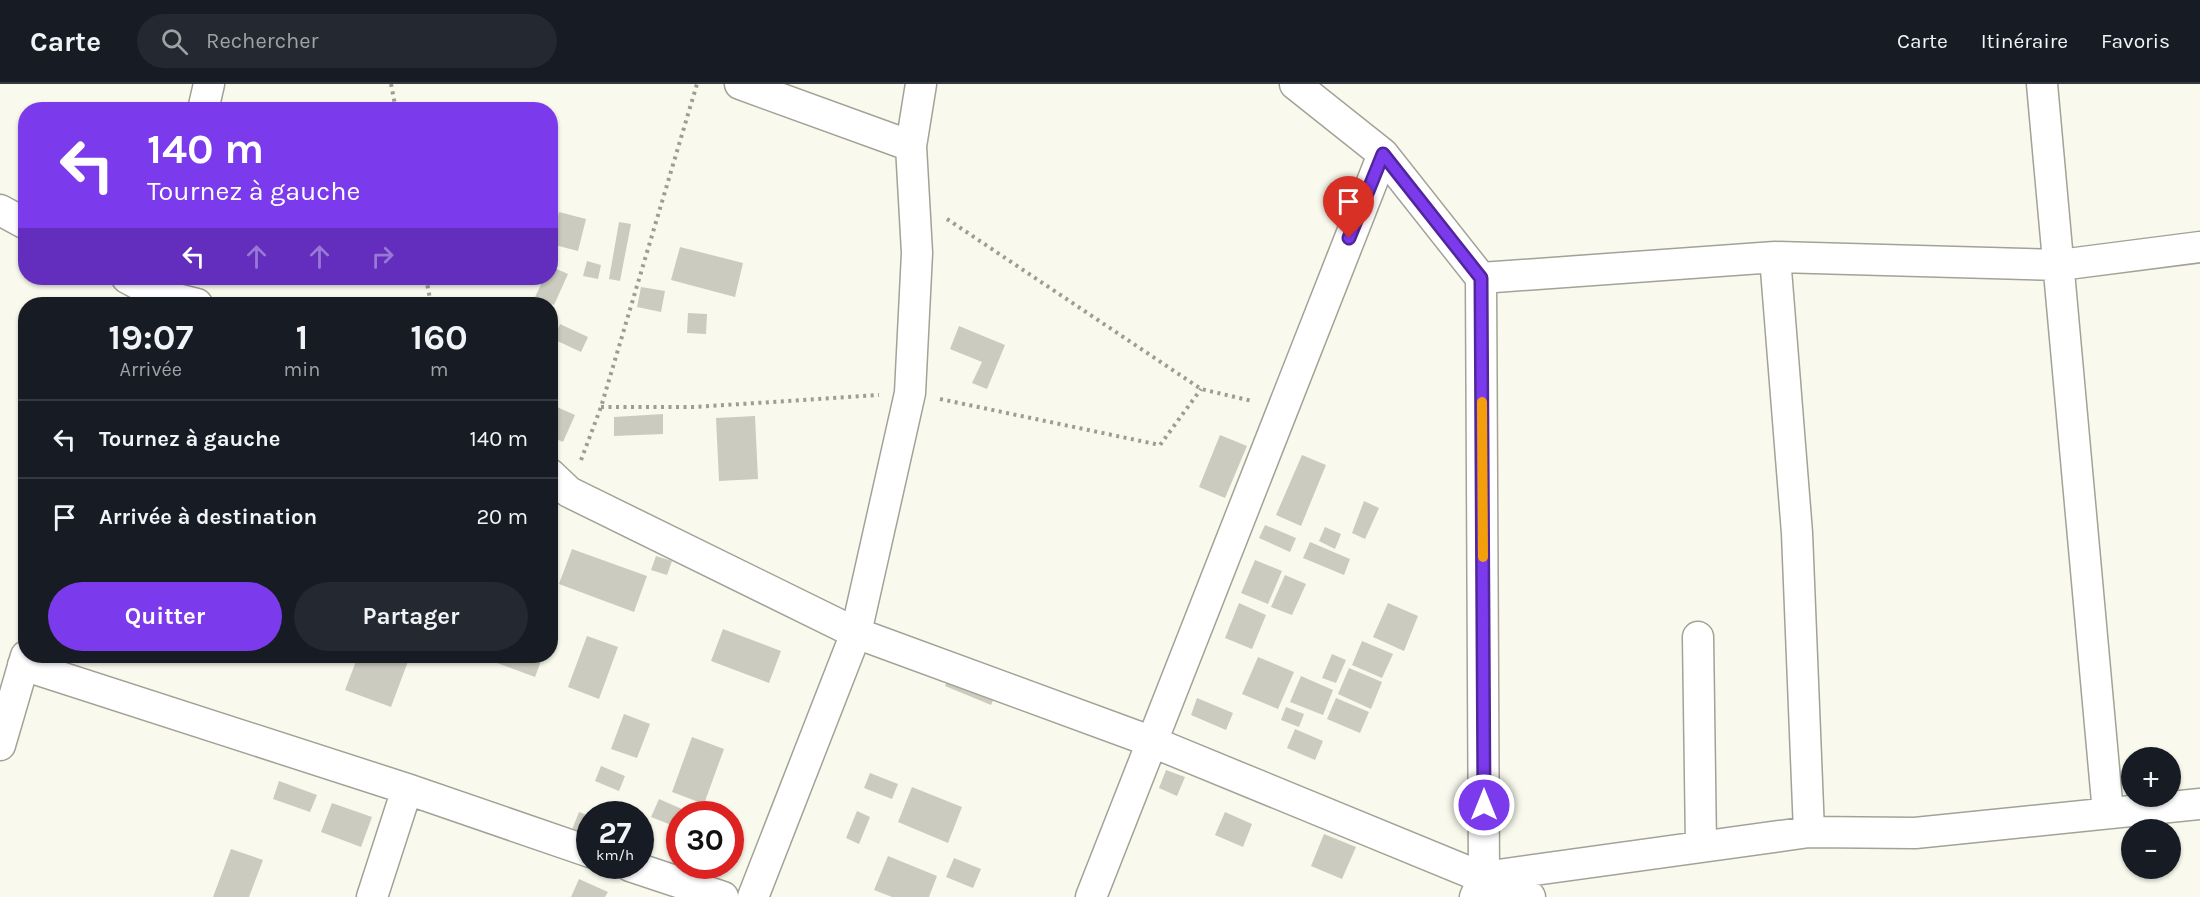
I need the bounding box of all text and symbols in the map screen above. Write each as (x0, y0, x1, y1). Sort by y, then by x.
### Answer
search box (137, 14, 557, 68)
text: Carte (30, 25, 101, 58)
icon: search (158, 25, 191, 58)
text: Rechercher (206, 28, 319, 54)
text: Carte (1897, 29, 1948, 53)
text: Itinéraire (1981, 29, 2068, 53)
text: Favoris (2101, 29, 2170, 53)
text: 140 m (147, 124, 264, 174)
icon: left (48, 126, 126, 204)
text: Tournez à gauche (147, 175, 360, 207)
pin (1323, 176, 1374, 238)
icon: arrive (1332, 185, 1365, 218)
icon: left (177, 240, 210, 273)
icon: ahead (240, 240, 273, 273)
icon: ahead (303, 240, 336, 273)
icon: right (366, 240, 399, 273)
text: 19:07 (108, 316, 193, 358)
text: 1 (295, 316, 308, 358)
text: 160 (410, 316, 468, 358)
text: Arrivée (119, 358, 182, 381)
text: min (283, 358, 320, 381)
text: m (430, 358, 448, 381)
icon: left (48, 423, 81, 456)
text: Tournez à gauche (99, 426, 280, 452)
text: 140 m (470, 426, 528, 452)
icon: arrive (48, 501, 81, 534)
text: Arrivée à destination (99, 504, 317, 530)
text: 20 m (476, 504, 528, 530)
button: Quitter (48, 582, 282, 651)
button: Partager (294, 582, 528, 651)
map controls (2121, 747, 2181, 879)
button: + (2121, 747, 2181, 807)
position arrow (1452, 773, 1516, 837)
speed limit sign: 30 (666, 801, 744, 879)
text: 27 (598, 815, 632, 851)
button: − (2121, 819, 2181, 879)
text: km/h (596, 846, 634, 864)

